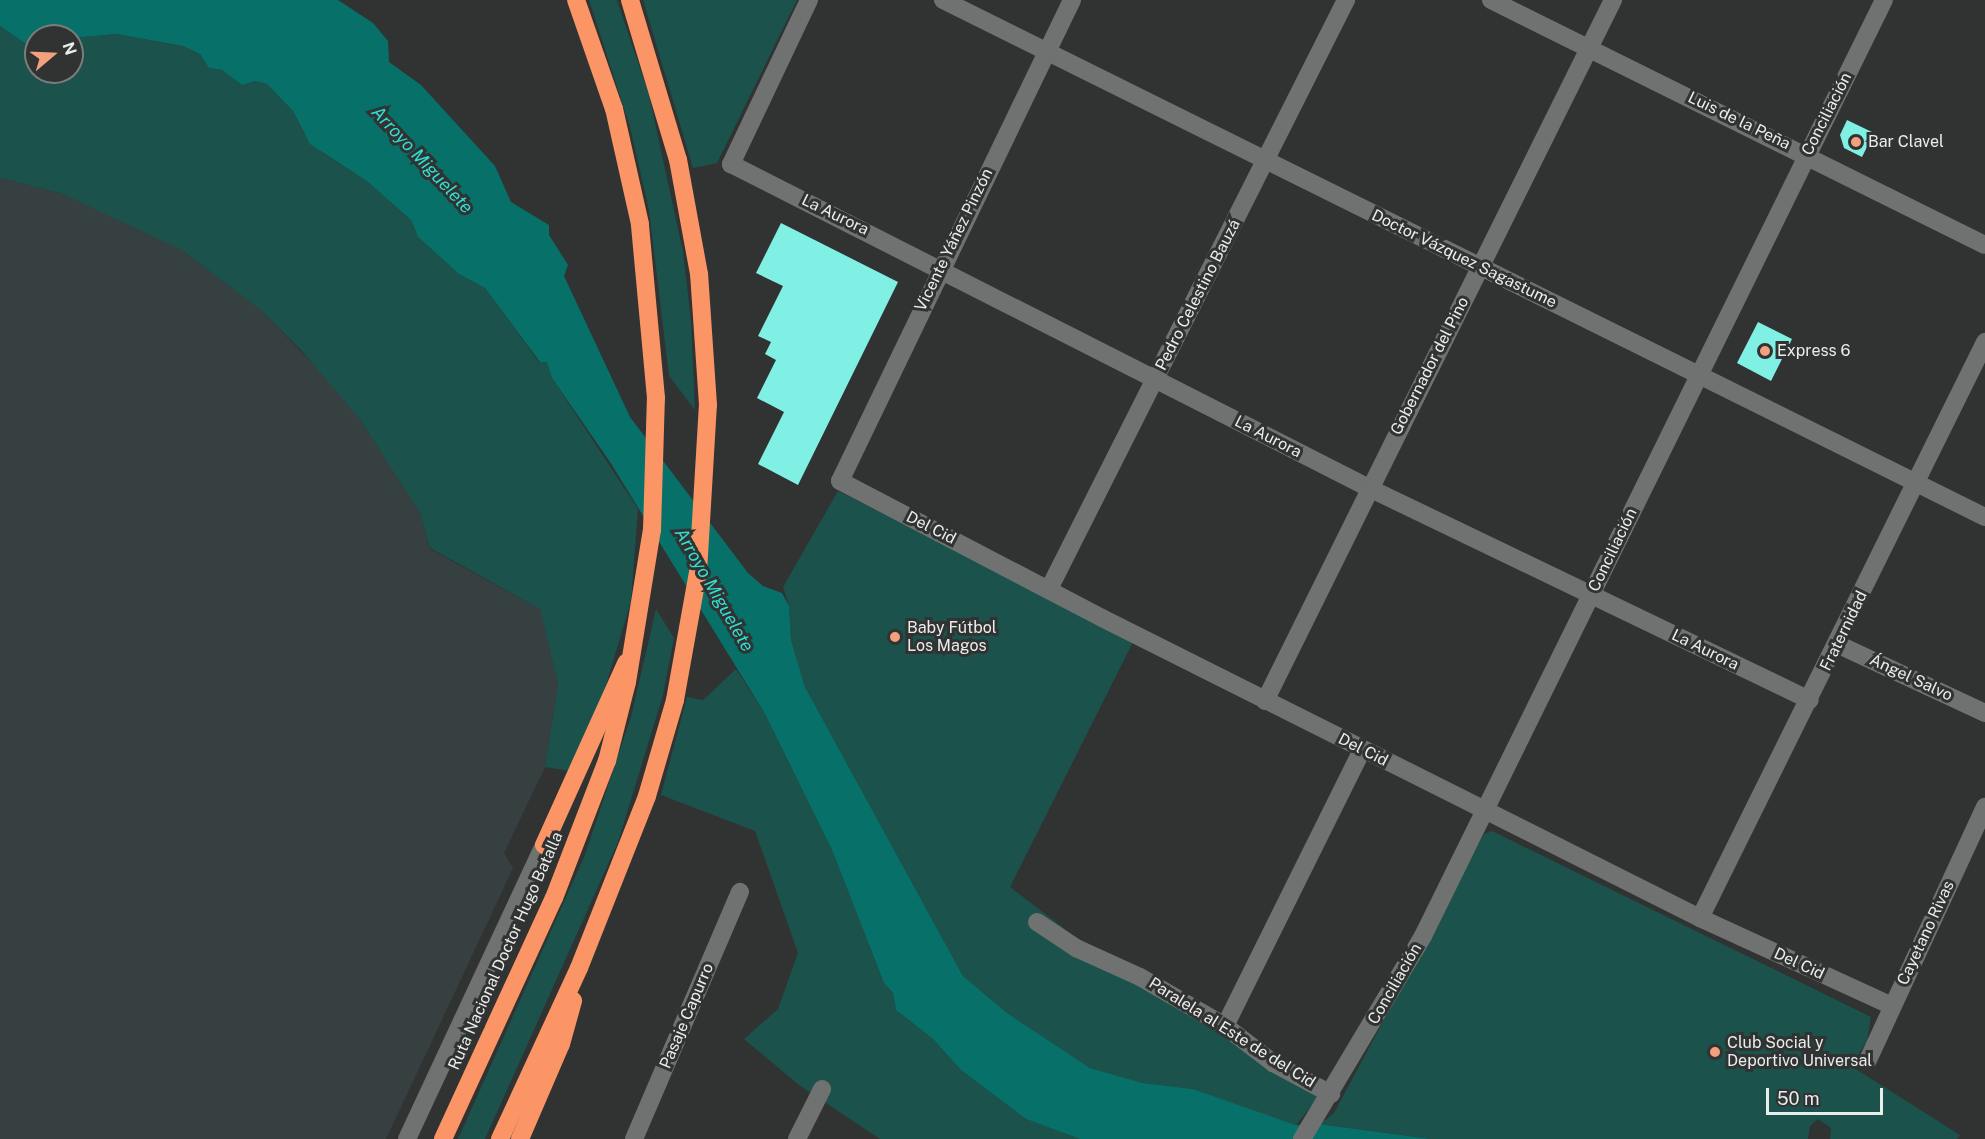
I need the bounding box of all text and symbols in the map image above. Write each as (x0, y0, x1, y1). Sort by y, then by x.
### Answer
north arrow (24, 24, 84, 84)
text: N (59, 40, 81, 58)
street label: Conciliación (1798, 69, 1856, 159)
street label: Luis de la Peña (1685, 88, 1793, 154)
water label: Arroyo Miguelete (367, 102, 477, 218)
place label: Bar Clavel (1868, 132, 1944, 152)
marker: Bar Clavel (1849, 135, 1863, 149)
street label: Vicente Yáñez Pinzón (911, 165, 997, 315)
street label: La Aurora (798, 191, 872, 239)
street label: Doctor Vázquez Sagastume (1368, 206, 1560, 312)
street label: Pedro Celestino Bauzá (1151, 216, 1245, 374)
street label: Gobernador del Pino (1387, 294, 1473, 438)
place label: Express 6 (1777, 341, 1850, 361)
marker: Express 6 (1758, 344, 1772, 358)
street label: La Aurora (1231, 412, 1305, 462)
street label: Conciliación (1585, 505, 1641, 595)
street label: Del Cid (903, 507, 959, 549)
water label: Arroyo Miguelete (670, 524, 758, 656)
street label: Fraternidad (1816, 588, 1872, 674)
place label: Baby Fútbol Los Magos (907, 618, 997, 656)
street label: La Aurora (1668, 626, 1742, 674)
marker: Baby Fútbol Los Magos (888, 630, 902, 644)
street label: Ángel Salvo (1867, 650, 1955, 706)
street label: Del Cid (1335, 729, 1391, 771)
street label: Ruta Nacional Doctor Hugo Batalla (445, 829, 567, 1073)
street label: Cayetano Rivas (1893, 878, 1959, 988)
street label: Conciliación (1364, 940, 1426, 1028)
street label: Del Cid (1771, 944, 1827, 984)
street label: Pasaje Capurro (656, 960, 718, 1072)
street label: Paralela al Este de del Cid (1145, 974, 1319, 1092)
place label: Club Social y Deportivo Universal (1727, 1033, 1872, 1071)
marker: Club Social y Deportivo Universal (1708, 1045, 1722, 1059)
scale bar (1769, 1076, 1886, 1114)
text: 50 m (1777, 1088, 1820, 1109)

